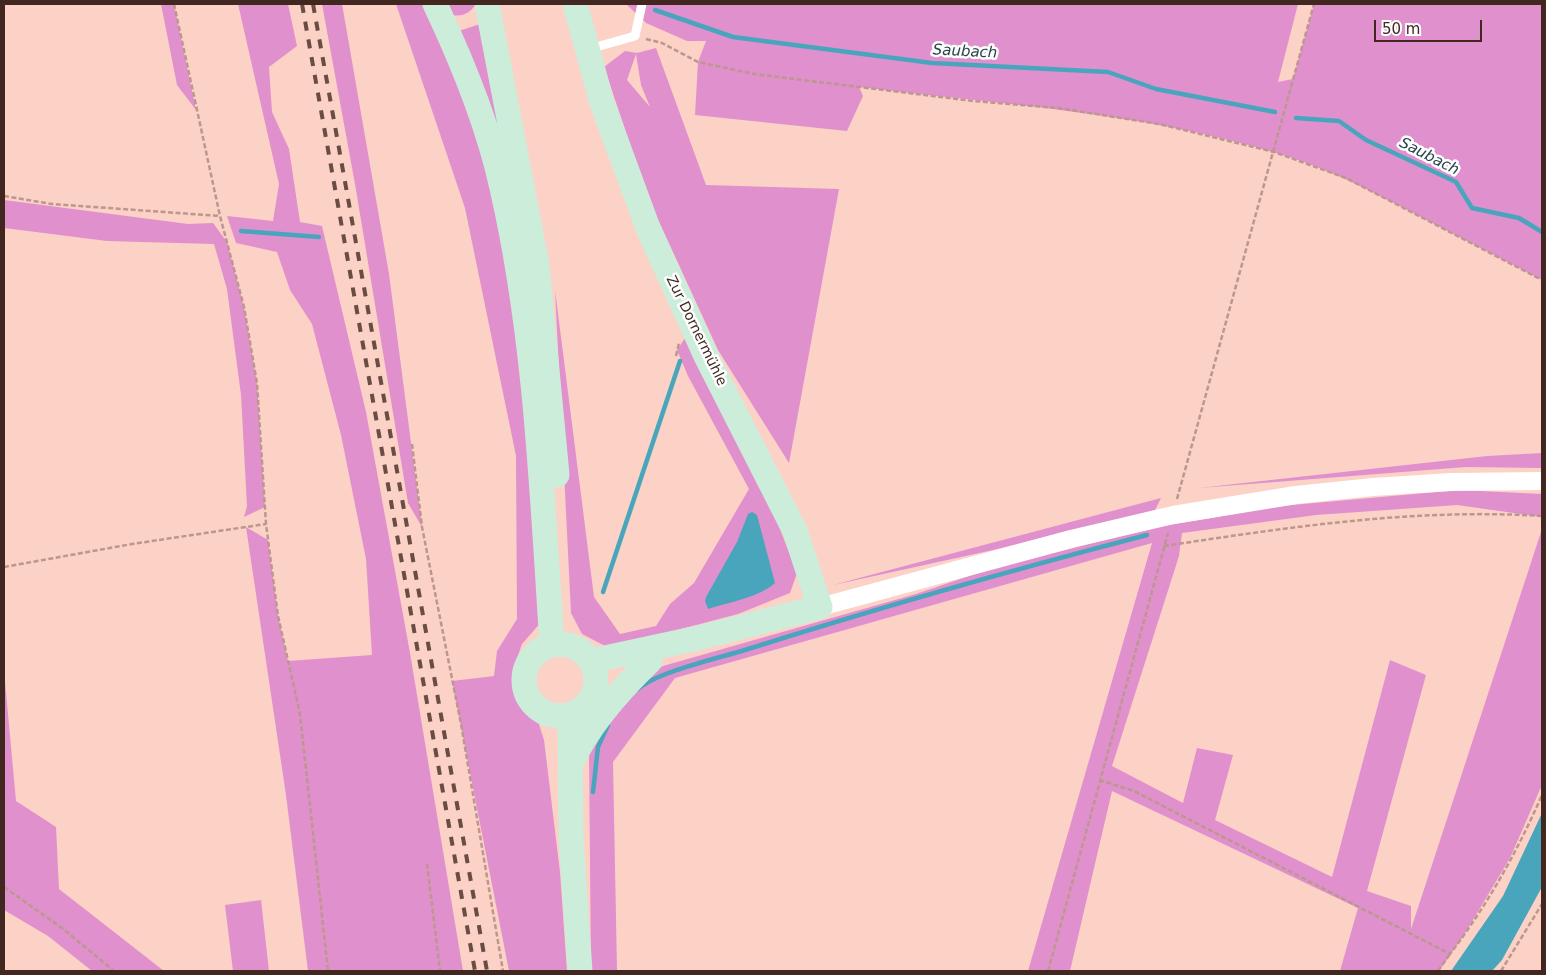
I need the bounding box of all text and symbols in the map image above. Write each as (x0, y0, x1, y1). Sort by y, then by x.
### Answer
scale bar (1376, 10, 1484, 42)
text: 50 m (1382, 20, 1420, 38)
water label: Saubach (932, 41, 998, 63)
water label: Saubach (1396, 134, 1462, 180)
street label: Zur Dornermühle (662, 273, 730, 389)

